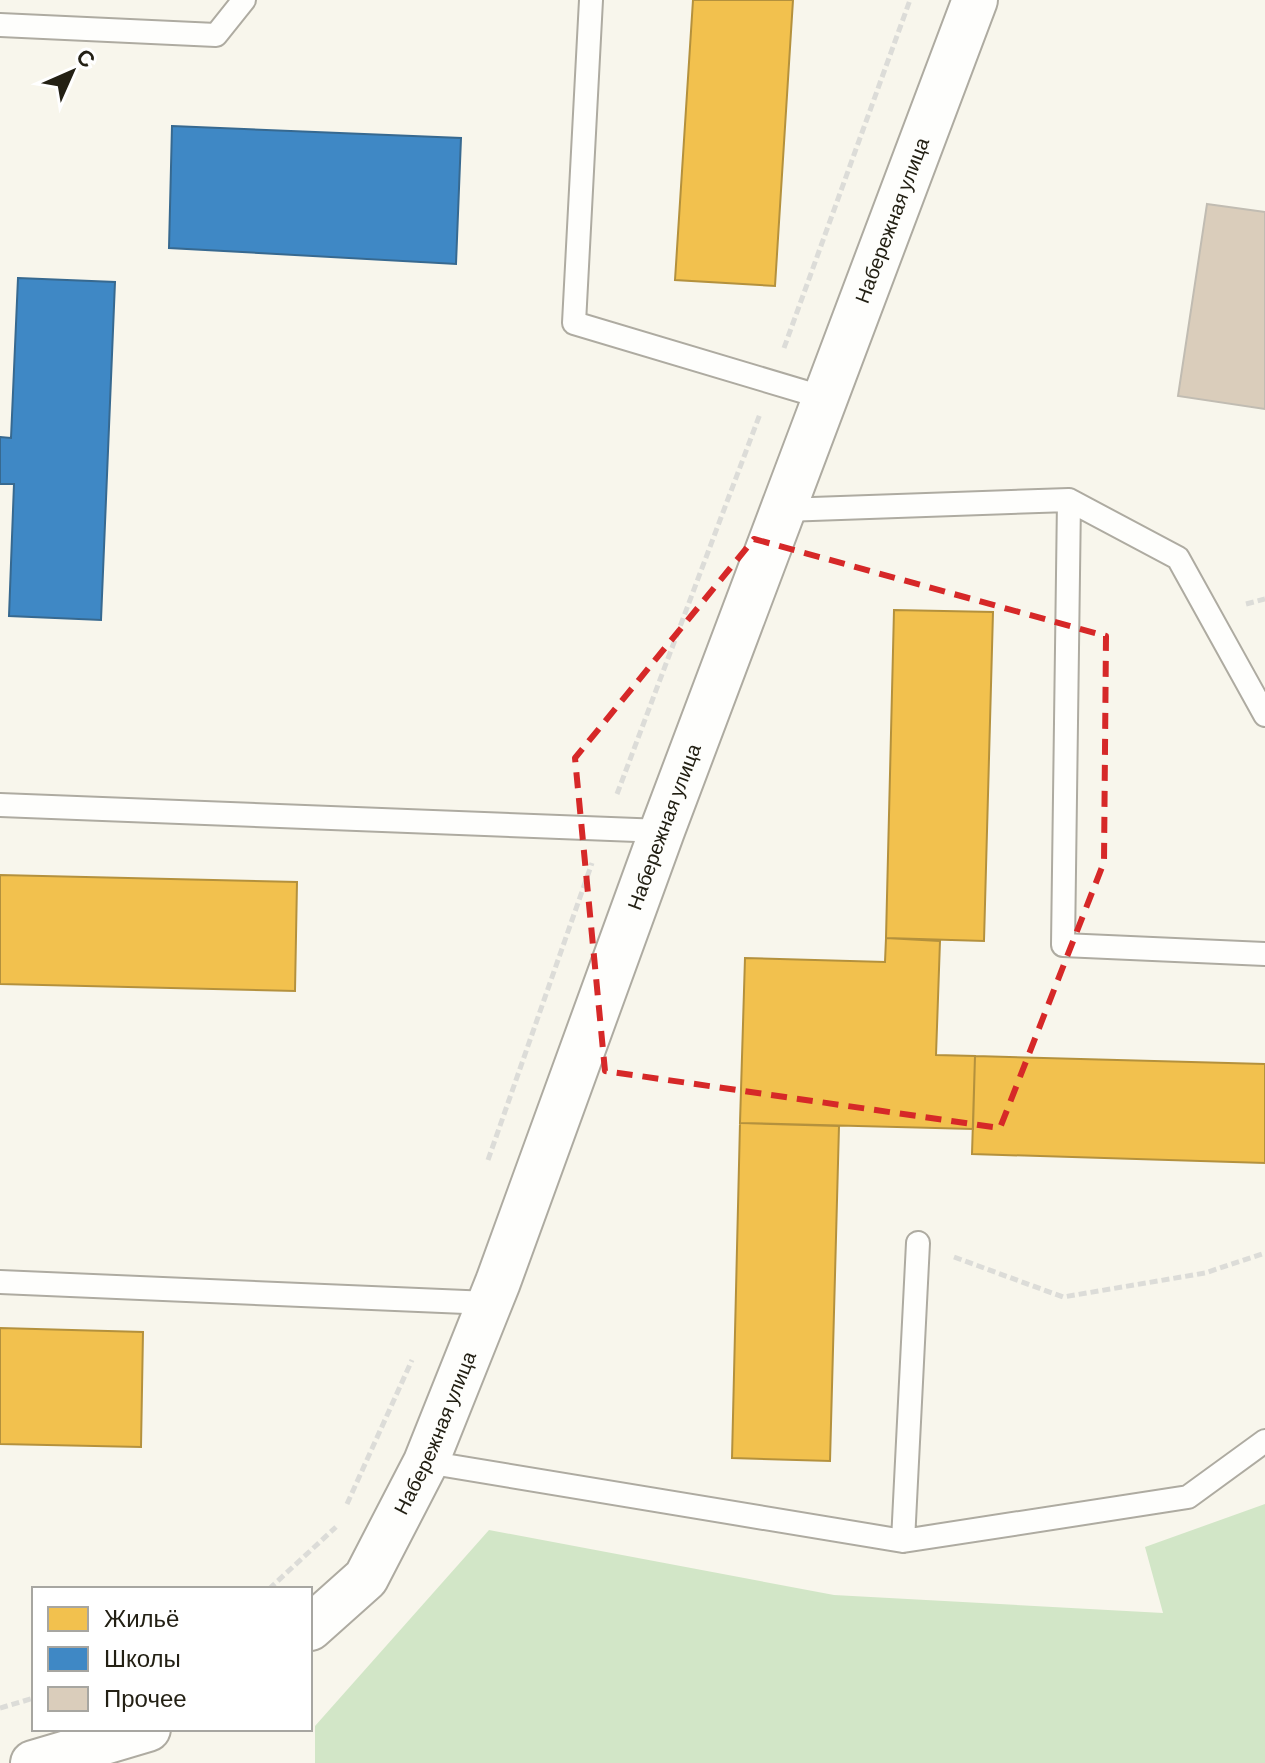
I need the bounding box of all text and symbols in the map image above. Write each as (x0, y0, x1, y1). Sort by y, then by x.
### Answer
north arrow (32, 32, 112, 112)
text: С (72, 42, 102, 72)
street label: Набережная улица (849, 133, 934, 306)
street label: Набережная улица (621, 739, 705, 913)
street label: Набережная улица (388, 1347, 480, 1518)
legend (32, 1587, 312, 1731)
text: Жильё (104, 1603, 179, 1632)
text: Школы (104, 1643, 181, 1672)
text: Прочее (104, 1683, 187, 1712)

